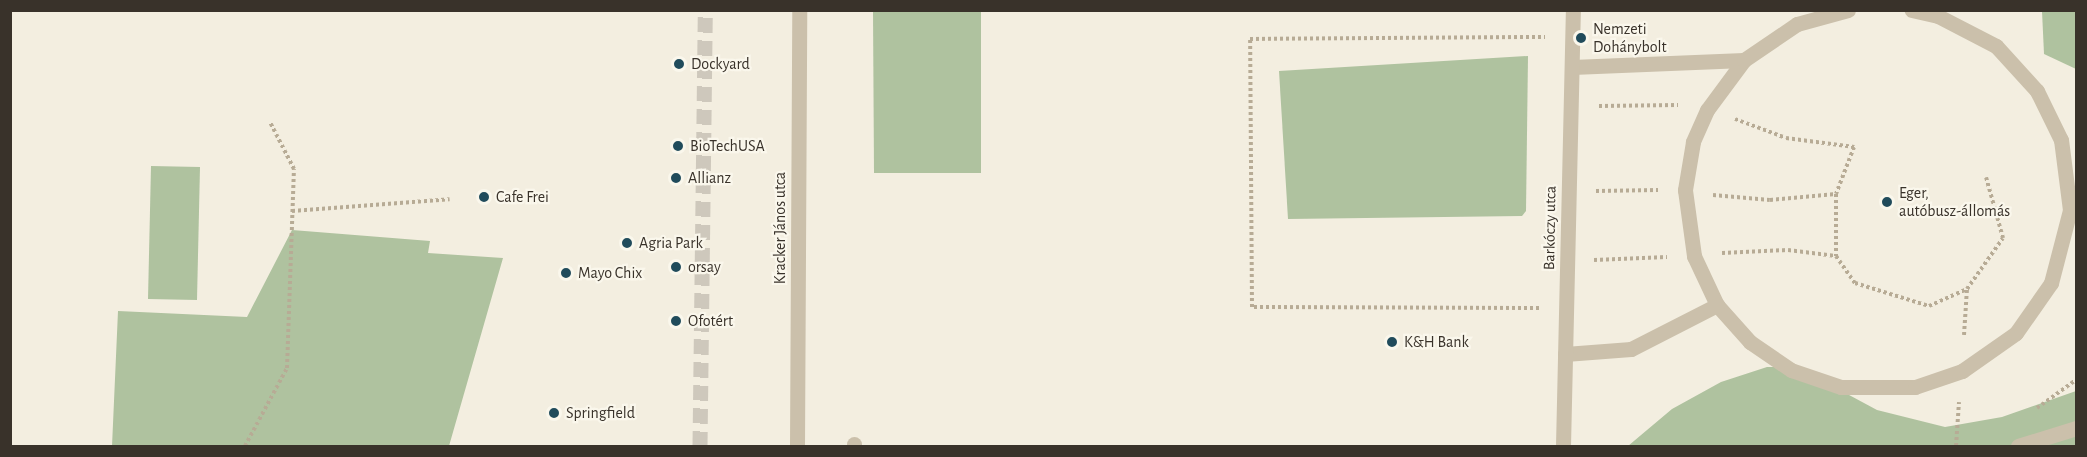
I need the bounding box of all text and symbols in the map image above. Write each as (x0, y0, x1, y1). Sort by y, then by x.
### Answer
place label: Nemzeti Dohánybolt (1593, 19, 1667, 57)
marker: Nemzeti Dohánybolt (1574, 31, 1588, 45)
place label: Dockyard (691, 54, 750, 74)
marker: Dockyard (672, 57, 686, 71)
place label: BioTechUSA (690, 136, 765, 156)
marker: BioTechUSA (671, 139, 685, 153)
place label: Allianz (688, 168, 731, 188)
marker: Allianz (669, 171, 683, 185)
street label: Kracker János utca (770, 172, 790, 284)
place label: Eger, autóbusz-állomás (1899, 183, 2010, 221)
street label: Barkóczy utca (1540, 186, 1560, 270)
place label: Cafe Frei (496, 187, 549, 207)
marker: Cafe Frei (477, 190, 491, 204)
marker: Eger, autóbusz-állomás (1880, 195, 1894, 209)
place label: Agria Park (639, 233, 703, 253)
marker: Agria Park (620, 236, 634, 250)
place label: orsay (688, 257, 721, 277)
marker: orsay (669, 260, 683, 274)
place label: Mayo Chix (578, 263, 642, 283)
marker: Mayo Chix (559, 266, 573, 280)
place label: Ofotért (688, 311, 733, 331)
marker: Ofotért (669, 314, 683, 328)
place label: K&H Bank (1404, 332, 1469, 352)
marker: K&H Bank (1385, 335, 1399, 349)
place label: Springfield (566, 403, 635, 423)
marker: Springfield (547, 406, 561, 420)

